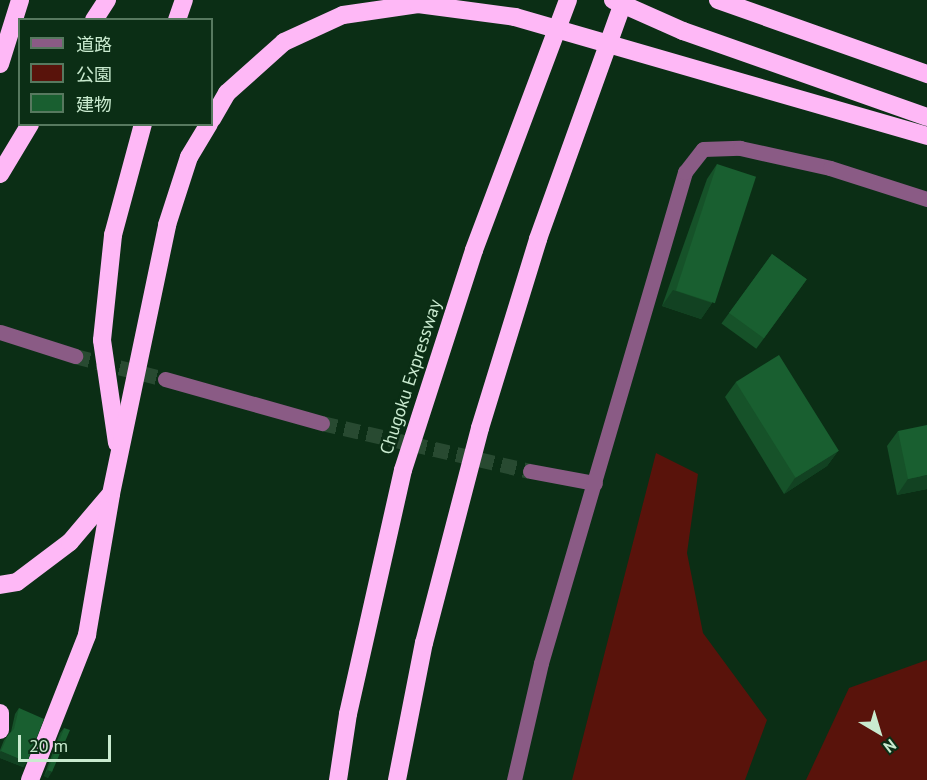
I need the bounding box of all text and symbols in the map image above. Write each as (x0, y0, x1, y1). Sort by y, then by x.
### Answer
legend (18, 18, 213, 126)
text: 道路 (76, 33, 112, 56)
text: 公園 (76, 63, 112, 86)
text: 建物 (76, 93, 112, 116)
street label: Chugoku Expressway (376, 297, 446, 457)
north arrow (849, 702, 909, 762)
scale bar (21, 723, 114, 761)
text: 20 m (29, 734, 68, 757)
text: N (880, 735, 900, 757)

